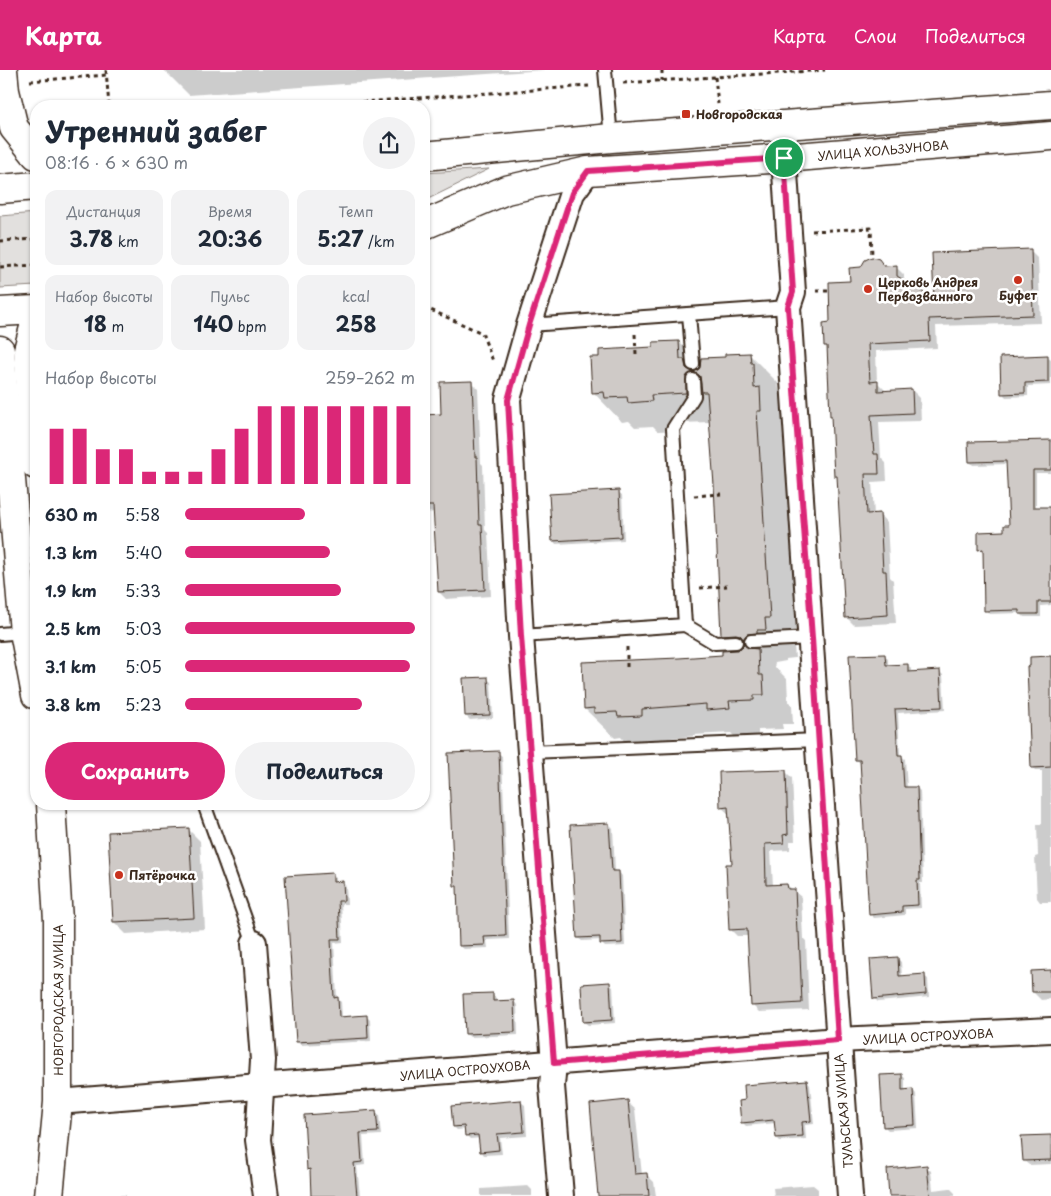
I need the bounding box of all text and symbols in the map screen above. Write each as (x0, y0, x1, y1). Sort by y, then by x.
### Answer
text: Карта (25, 17, 102, 53)
text: Карта (773, 22, 826, 49)
text: Слои (854, 22, 897, 49)
text: Поделиться (925, 22, 1026, 49)
place label: Новгородская (696, 105, 783, 123)
marker: Новгородская (680, 108, 692, 120)
text: Утренний забег (45, 109, 266, 152)
button: share (363, 117, 415, 169)
street label: УЛИЦА ХОЛЬЗУНОВА (817, 135, 949, 165)
pin (763, 137, 805, 179)
icon: arrive (770, 144, 798, 172)
text: 08:16 · 6 × 630 m (45, 150, 188, 174)
text: Дистанция (67, 201, 141, 222)
text: Время (208, 201, 252, 222)
text: Темп (338, 201, 374, 222)
text: 3.78 (69, 222, 113, 254)
text: 20:36 (198, 222, 262, 254)
text: 5:27 (317, 222, 363, 254)
text: km (113, 231, 139, 252)
text: /km (363, 231, 395, 252)
place label: Церковь Андрея Первозванного (878, 273, 978, 305)
marker: Буфет (1012, 274, 1024, 286)
marker: Церковь Андрея Первозванного (862, 283, 874, 295)
text: Набор высоты (55, 286, 153, 307)
text: Пульс (210, 286, 250, 307)
text: kcal (342, 286, 370, 307)
place label: Буфет (999, 286, 1038, 304)
text: 18 (84, 307, 107, 339)
text: 140 (193, 307, 233, 339)
text: 258 (335, 307, 377, 339)
text: m (107, 316, 124, 337)
text: bpm (233, 316, 267, 337)
text: Набор высоты (45, 365, 157, 389)
text: 259–262 m (325, 365, 415, 389)
text: 630 m (45, 502, 98, 526)
text: 5:58 (125, 502, 160, 526)
text: 1.3 km (45, 540, 97, 564)
text: 5:40 (125, 540, 162, 564)
text: 1.9 km (45, 578, 97, 602)
text: 5:33 (125, 578, 161, 602)
text: 2.5 km (45, 616, 101, 640)
text: 5:03 (125, 616, 162, 640)
text: 3.1 km (45, 654, 96, 678)
text: 5:05 (125, 654, 162, 678)
text: 3.8 km (45, 692, 101, 716)
text: 5:23 (125, 692, 162, 716)
button: Сохранить (45, 742, 225, 800)
button: Поделиться (235, 742, 415, 800)
place label: Пятёрочка (129, 866, 196, 884)
marker: Пятёрочка (113, 869, 125, 881)
street label: НОВГОРОДСКАЯ УЛИЦА (49, 924, 67, 1076)
street label: УЛИЦА ОСТРОУХОВА (862, 1024, 994, 1048)
street label: ТУЛЬСКАЯ УЛИЦА (829, 1053, 857, 1169)
street label: УЛИЦА ОСТРОУХОВА (399, 1055, 531, 1085)

